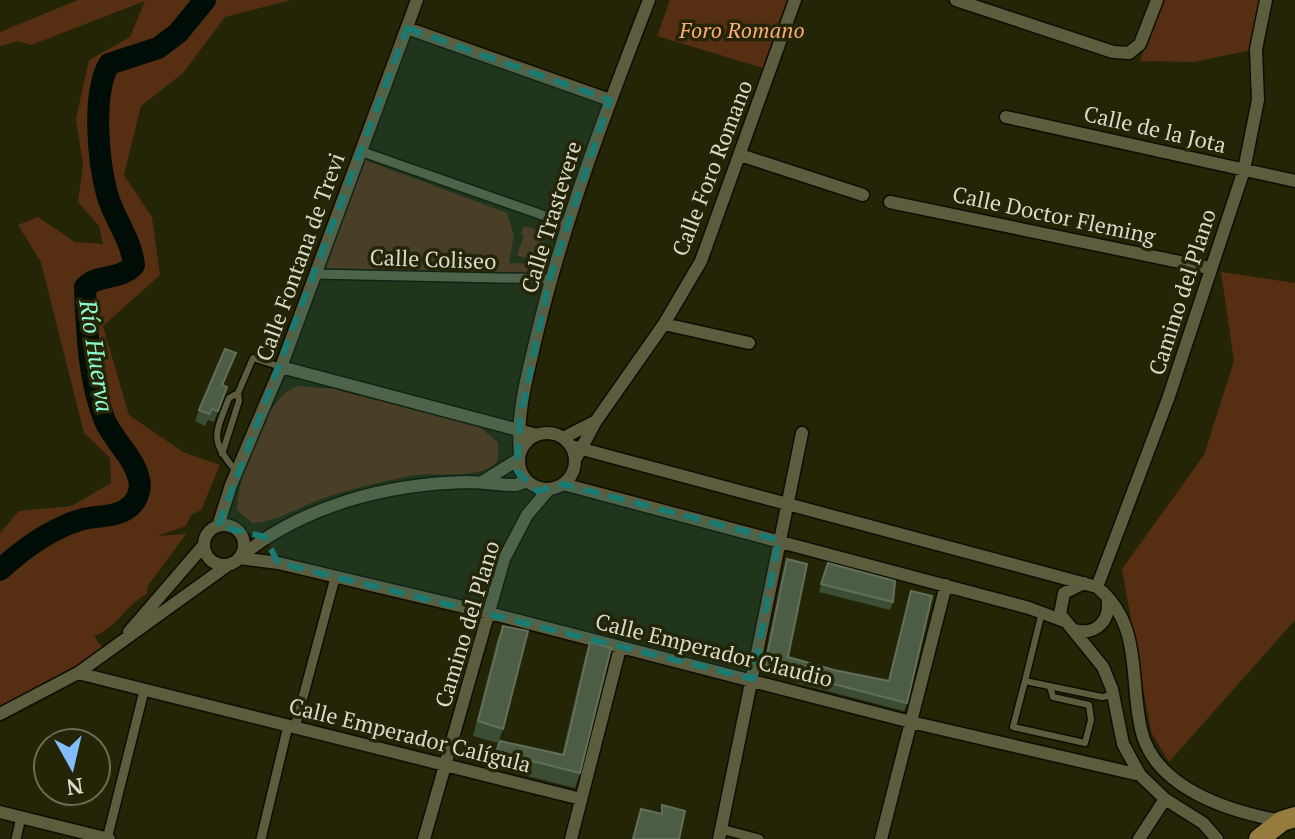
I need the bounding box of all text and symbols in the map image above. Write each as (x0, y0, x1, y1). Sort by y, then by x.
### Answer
park label: Foro Romano (678, 15, 805, 44)
street label: Calle Foro Romano (665, 76, 758, 260)
street label: Calle de la Jota (1081, 98, 1229, 159)
street label: Calle Trastevere (514, 137, 587, 296)
street label: Calle Fontana de Trevi (248, 149, 351, 365)
street label: Calle Doctor Fleming (950, 179, 1159, 250)
street label: Camino del Plano (1141, 205, 1222, 378)
street label: Calle Coliseo (369, 242, 497, 275)
water label: Río Huerva (72, 296, 122, 414)
street label: Camino del Plano (427, 537, 506, 711)
street label: Calle Emperador Claudio (592, 606, 836, 693)
street label: Calle Emperador Calígula (286, 690, 534, 779)
north arrow (32, 727, 112, 807)
text: N (64, 772, 85, 803)

